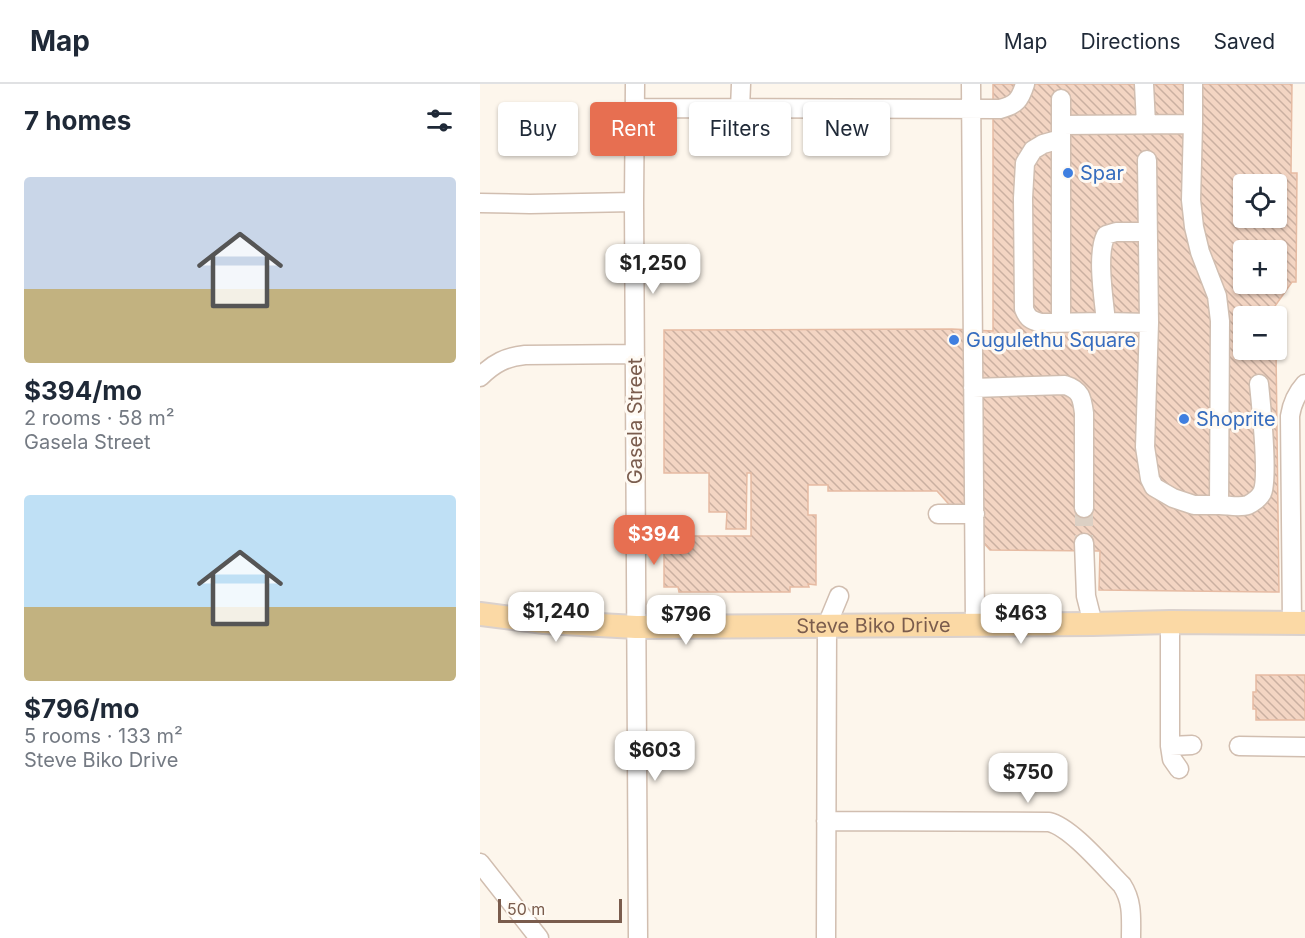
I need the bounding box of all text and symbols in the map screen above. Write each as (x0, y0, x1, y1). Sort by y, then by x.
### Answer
text: Map (30, 24, 90, 58)
text: Map (1004, 29, 1047, 54)
text: Directions (1080, 29, 1181, 54)
text: Saved (1214, 29, 1275, 54)
chip: Buy (498, 102, 578, 156)
chip: Rent (590, 102, 677, 156)
chip: Filters (689, 102, 791, 156)
chip: New (803, 102, 890, 156)
icon: filters (423, 104, 456, 137)
text: 7 homes (24, 105, 131, 136)
place label: Spar (1080, 161, 1125, 185)
marker: Spar (1061, 166, 1075, 180)
map controls (1233, 174, 1287, 360)
button: locate (1233, 174, 1287, 228)
icon: home (186, 216, 294, 324)
button: + (1233, 240, 1287, 294)
pin: $1,250 (604, 244, 702, 295)
text: $1,250 (619, 251, 687, 275)
button: − (1233, 306, 1287, 360)
place label: Gugulethu Square (966, 328, 1136, 352)
marker: Gugulethu Square (947, 333, 961, 347)
street label: Gasela Street (623, 357, 647, 484)
text: $394/mo (24, 375, 142, 406)
text: 2 rooms · 58 m² (24, 406, 175, 430)
place label: Shoprite (1196, 407, 1276, 431)
marker: Shoprite (1177, 412, 1191, 426)
text: Gasela Street (24, 430, 151, 454)
pin: $394 (618, 515, 690, 566)
text: $394 (628, 522, 680, 546)
icon: home (186, 534, 294, 642)
pin: $1,240 (507, 592, 605, 643)
pin: $463 (985, 594, 1057, 645)
pin: $796 (650, 595, 722, 646)
text: $1,240 (522, 599, 590, 623)
text: $463 (995, 601, 1047, 625)
text: $796 (661, 602, 711, 626)
street label: Steve Biko Drive (796, 613, 951, 638)
text: $796/mo (24, 693, 139, 724)
text: 5 rooms · 133 m² (24, 724, 183, 748)
pin: $603 (619, 731, 691, 782)
text: $603 (629, 738, 681, 762)
text: Steve Biko Drive (24, 748, 178, 772)
pin: $750 (992, 753, 1064, 804)
text: $750 (1003, 760, 1053, 784)
scale bar (498, 896, 622, 924)
text: 50 m (507, 899, 545, 919)

